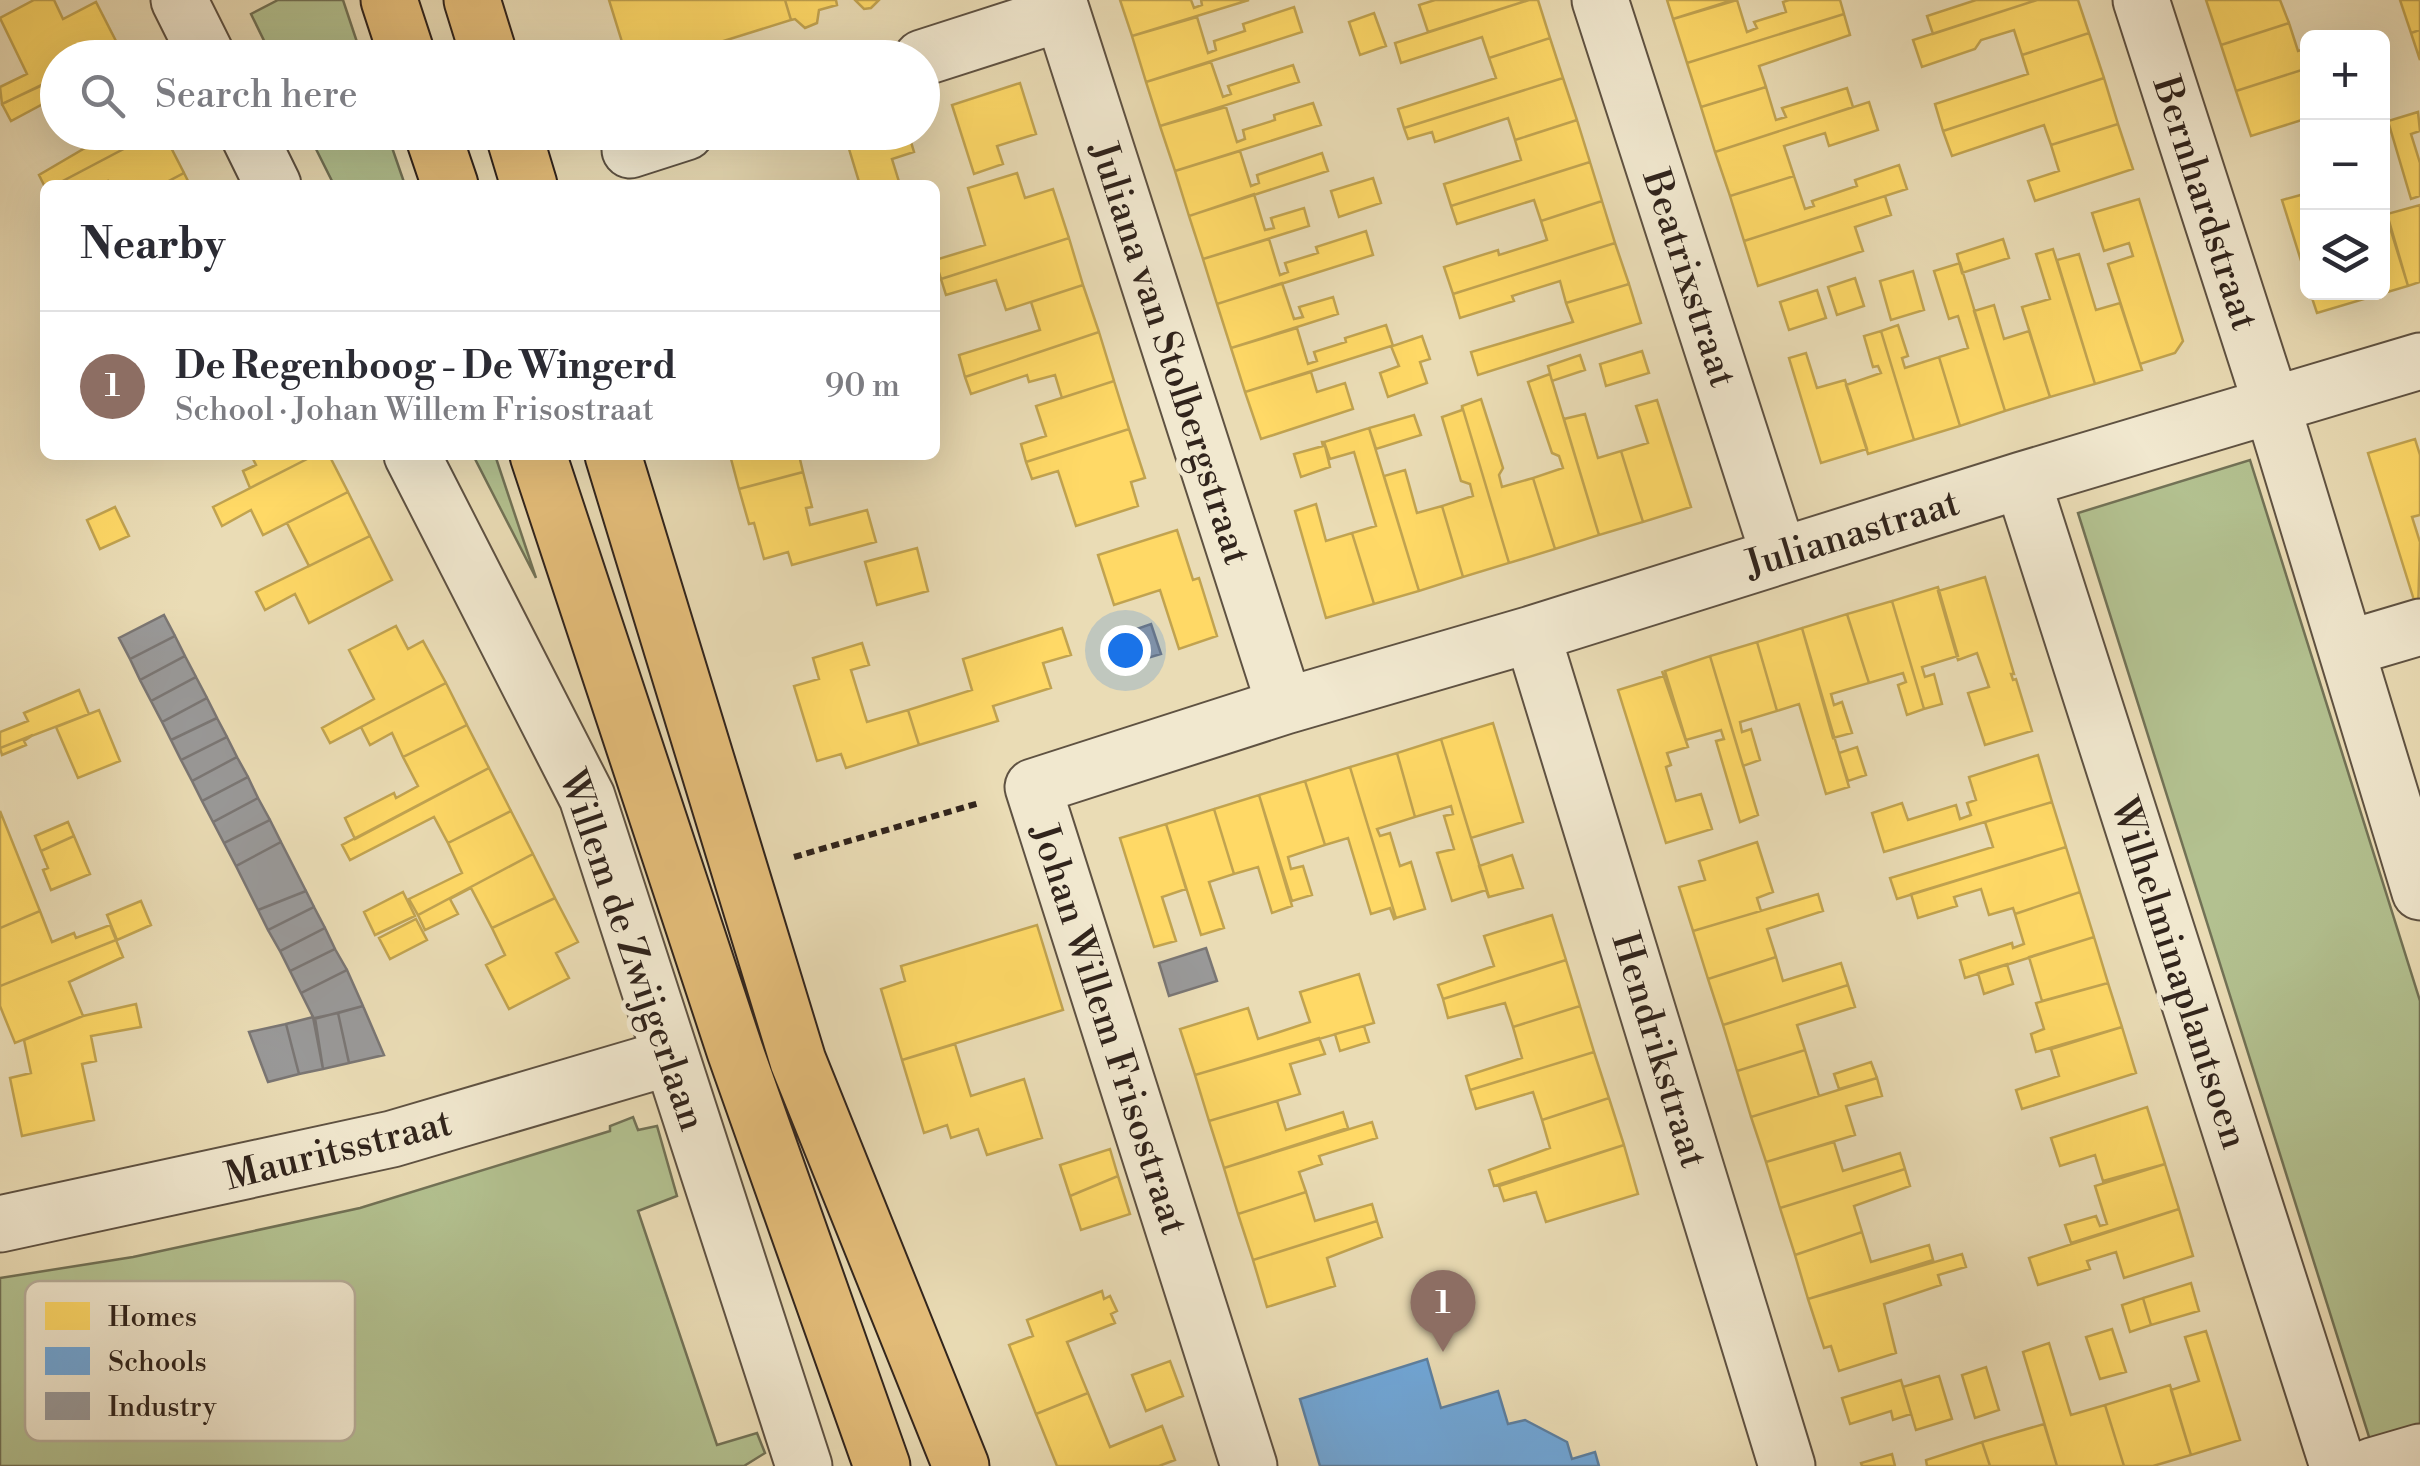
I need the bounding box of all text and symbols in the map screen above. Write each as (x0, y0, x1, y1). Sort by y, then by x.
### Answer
map controls (2300, 30, 2390, 300)
button: + (2300, 30, 2390, 120)
search box (40, 40, 940, 150)
icon: search (75, 68, 130, 123)
street label: Bernhardstraat (2141, 70, 2268, 336)
text: Search here (155, 72, 358, 119)
button: − (2300, 120, 2390, 210)
street label: Juliana van Stolbergstraat (1078, 134, 1260, 571)
street label: Beatrixstraat (1631, 163, 1746, 393)
button: layers (2300, 210, 2390, 300)
text: Nearby (80, 219, 225, 272)
text: De Regenboog - De Wingerd (175, 343, 677, 390)
text: 1 (105, 366, 120, 406)
text: 90 m (825, 366, 900, 406)
text: School · Johan Willem Frisostraat (175, 390, 654, 430)
street label: Julianastraat (1738, 480, 1965, 590)
your location (1100, 625, 1151, 676)
street label: Willem de Zwijgerlaan (547, 763, 715, 1137)
street label: Wilhelminaplantsoen (2099, 791, 2257, 1155)
street label: Johan Willem Frisostraat (1019, 816, 1197, 1241)
street label: Hendrikstraat (1600, 927, 1717, 1174)
street label: Mauritsstraat (220, 1100, 457, 1201)
pin: 1 (1410, 1270, 1476, 1352)
legend (25, 1281, 355, 1441)
text: Homes (108, 1300, 197, 1335)
text: Schools (108, 1345, 207, 1380)
text: Industry (108, 1390, 217, 1425)

